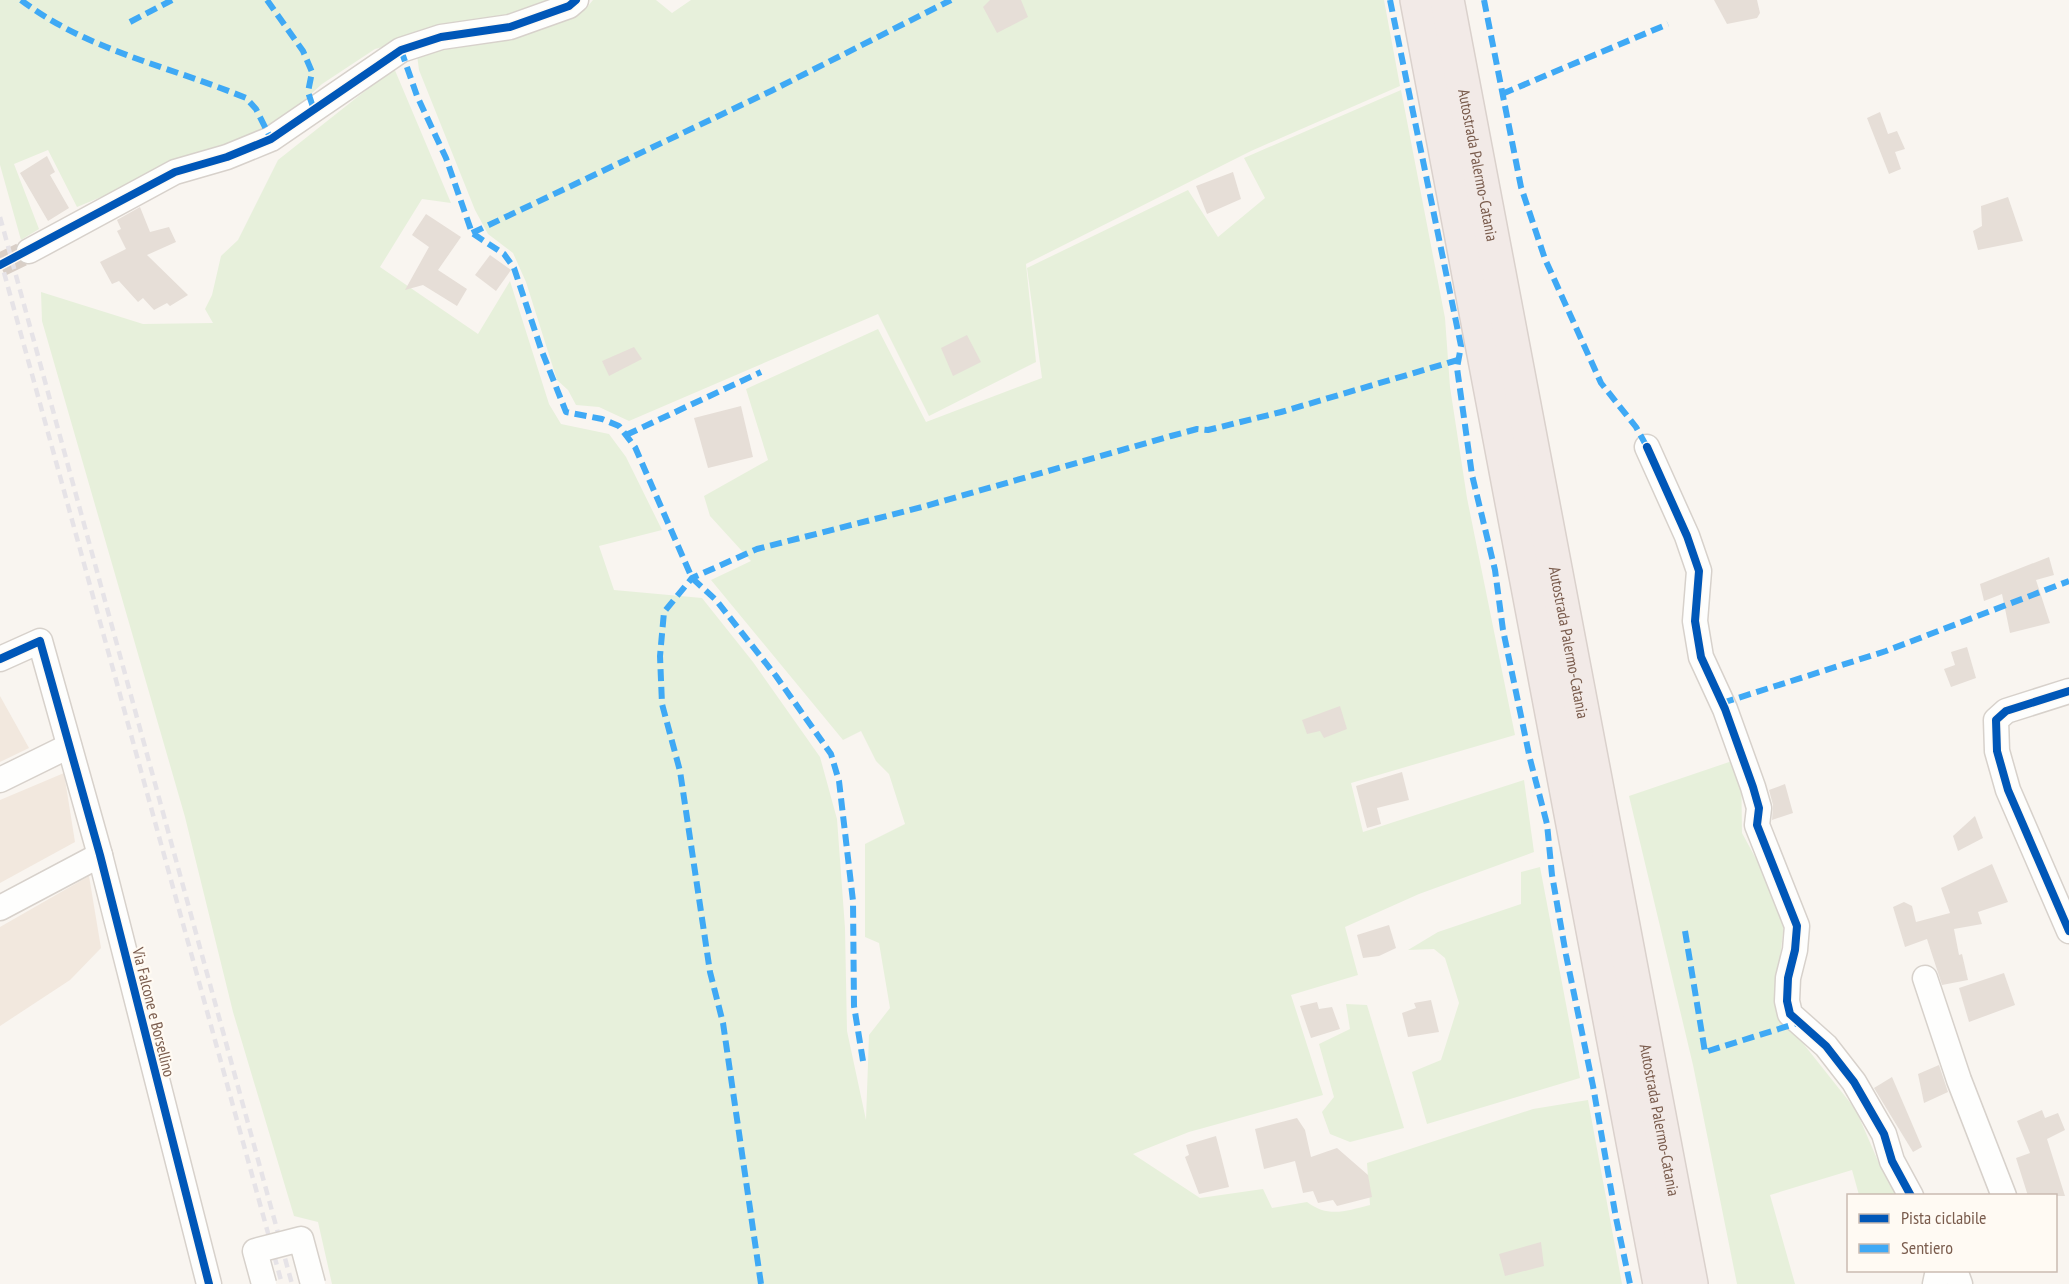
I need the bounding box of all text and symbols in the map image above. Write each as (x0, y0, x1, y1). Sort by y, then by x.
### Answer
street label: Autostrada Palermo-Catania (1454, 87, 1503, 243)
street label: Autostrada Palermo-Catania (1545, 565, 1593, 720)
street label: Via Falcone e Borsellino (128, 944, 180, 1079)
street label: Autostrada Palermo-Catania (1636, 1042, 1684, 1198)
legend (1847, 1194, 2057, 1272)
text: Pista ciclabile (1901, 1206, 1987, 1229)
text: Sentiero (1901, 1236, 1953, 1259)

